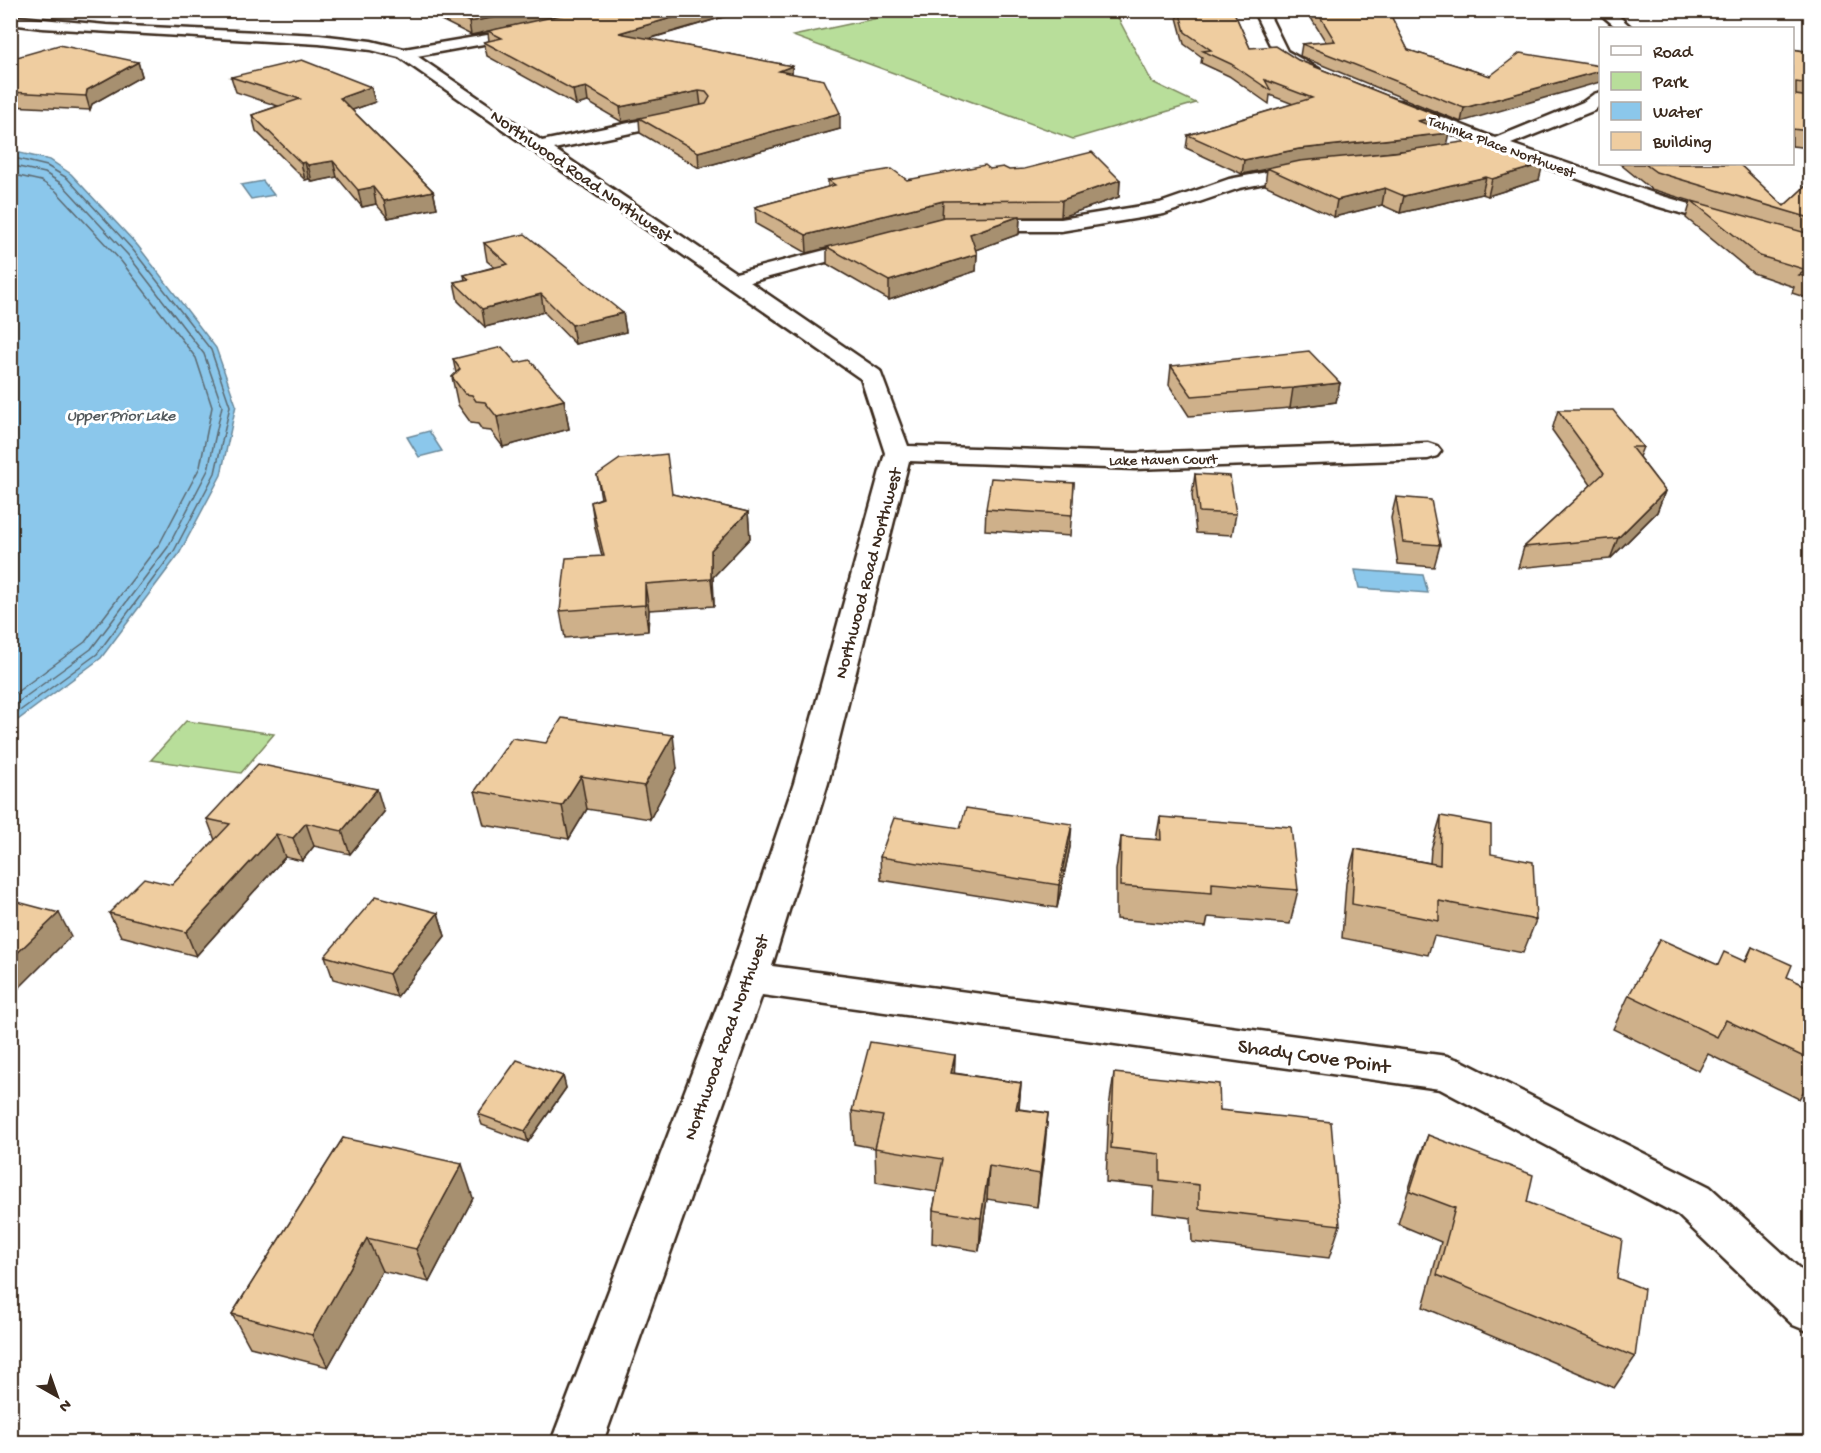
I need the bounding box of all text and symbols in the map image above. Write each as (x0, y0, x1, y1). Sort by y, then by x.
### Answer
legend (1599, 27, 1794, 165)
text: Road (1653, 43, 1694, 64)
text: Park (1652, 73, 1689, 94)
text: Water (1653, 103, 1703, 124)
street label: Northwood Road Northwest (486, 106, 677, 249)
street label: Tahinka Place Northwest (1424, 112, 1579, 184)
text: Building (1652, 133, 1712, 154)
water label: Upper Prior Lake (67, 408, 176, 427)
street label: Lake Haven Court (1109, 451, 1219, 471)
street label: Northwood Road Northwest (831, 464, 908, 681)
street label: Northwood Road Northwest (680, 931, 775, 1143)
street label: Shady Cove Point (1236, 1035, 1394, 1082)
north arrow (27, 1366, 87, 1426)
text: N (54, 1394, 75, 1416)

